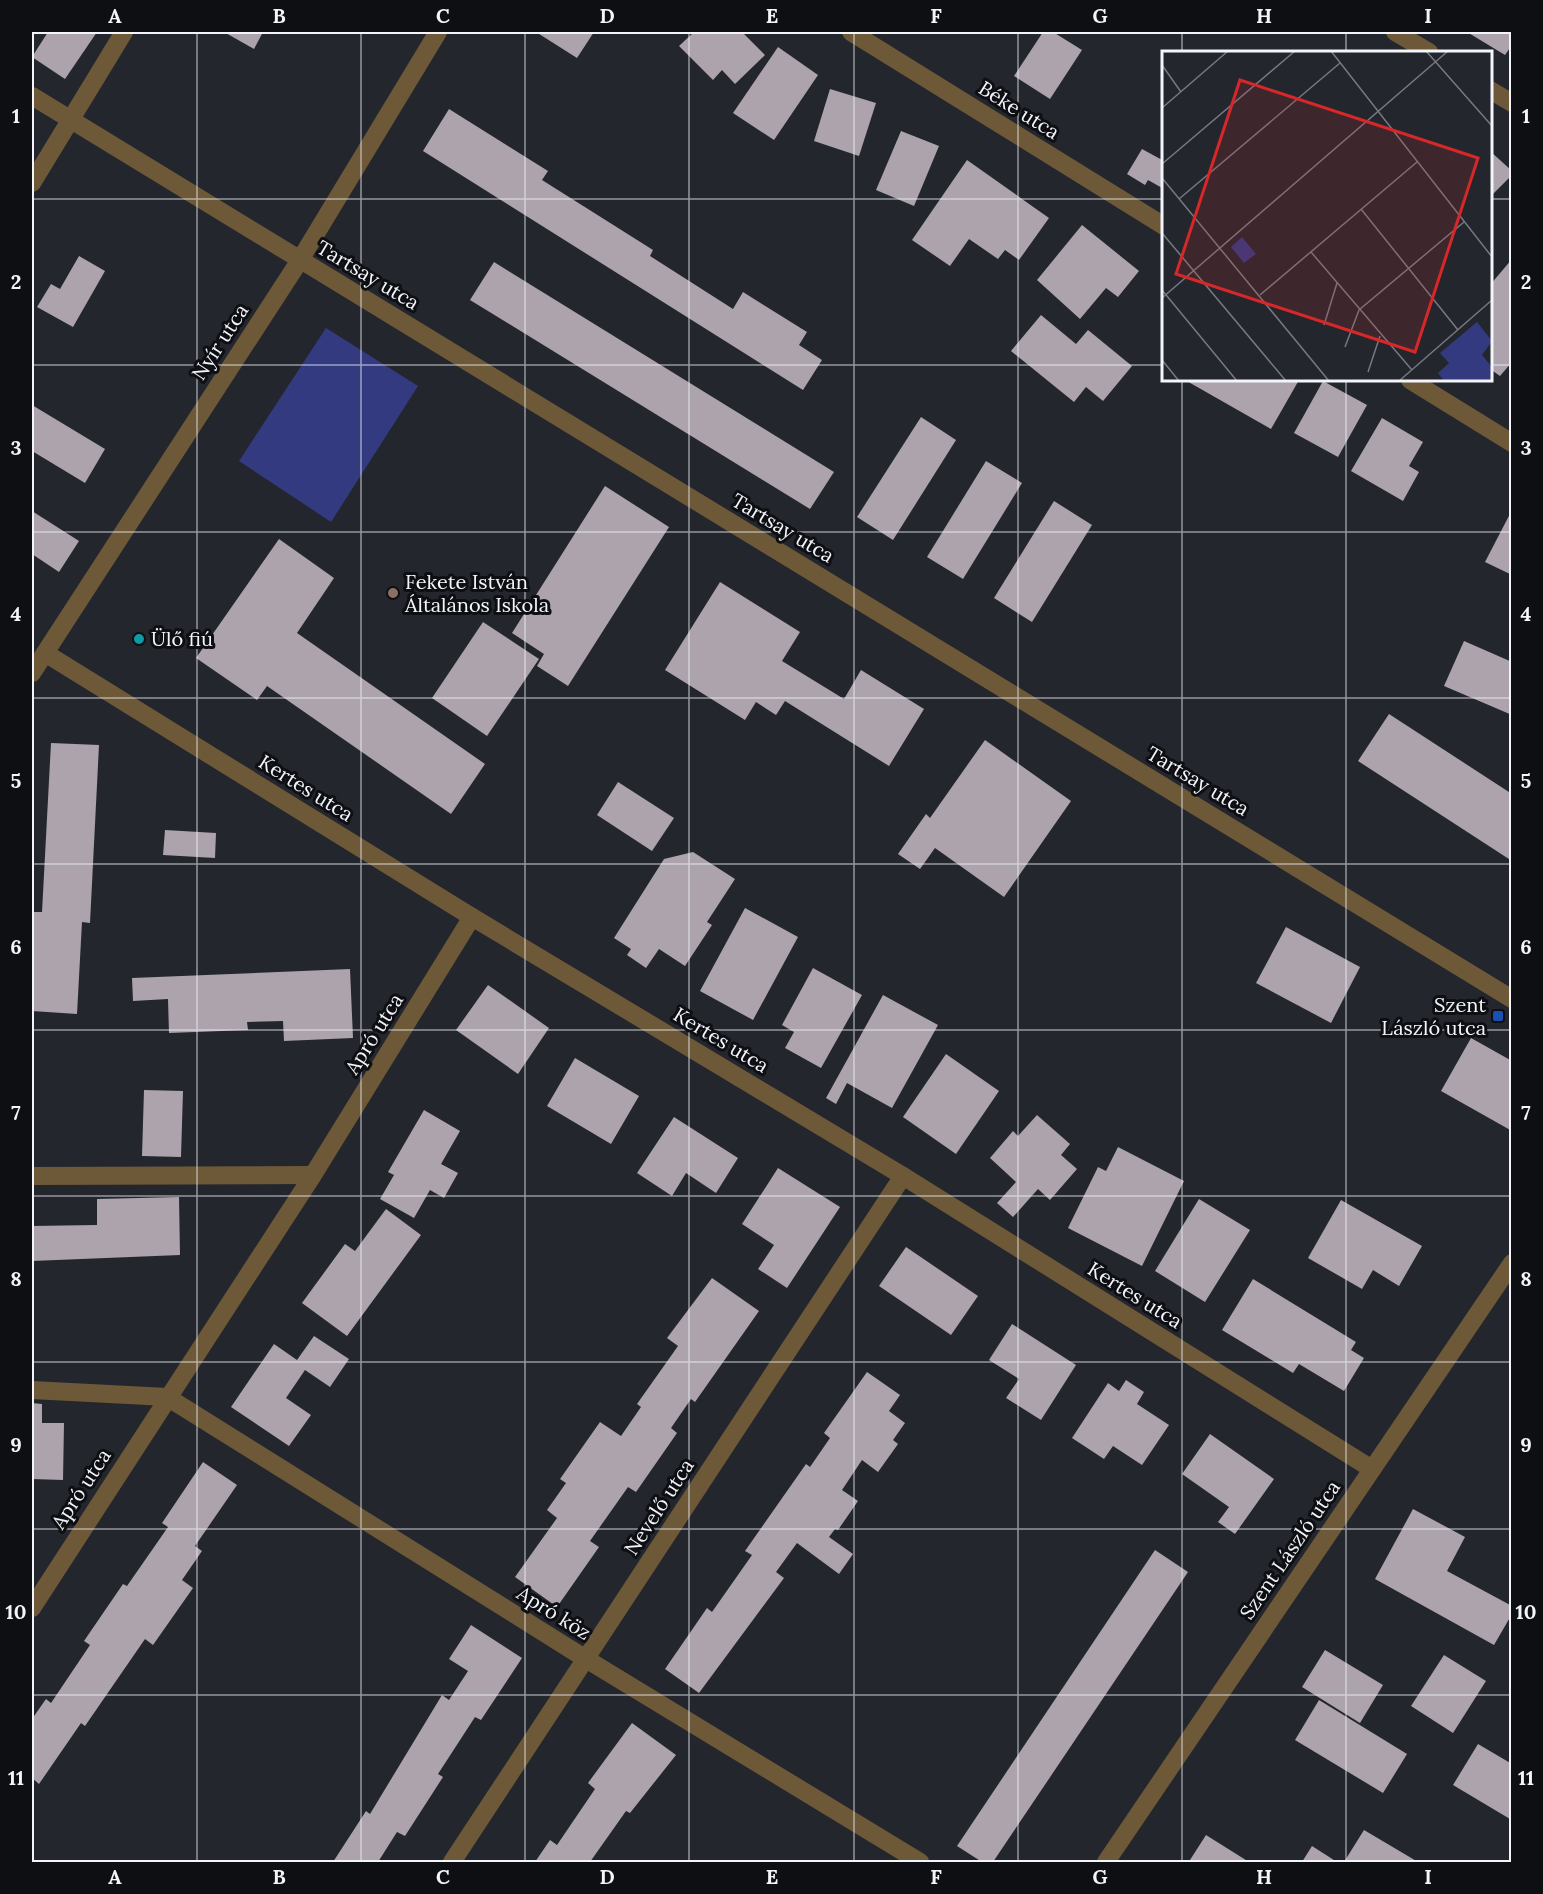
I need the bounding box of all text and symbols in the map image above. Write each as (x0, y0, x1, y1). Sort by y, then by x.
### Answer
text: A (108, 3, 122, 28)
text: B (272, 3, 286, 28)
text: C (436, 3, 450, 28)
text: D (599, 3, 615, 28)
text: E (766, 3, 778, 28)
text: F (930, 3, 942, 28)
text: G (1092, 3, 1108, 28)
text: H (1256, 3, 1272, 28)
text: I (1424, 3, 1432, 28)
inset map (1162, 51, 1492, 381)
street label: Béke utca (974, 75, 1064, 144)
text: 1 (12, 103, 20, 128)
text: 1 (1522, 103, 1530, 128)
street label: Tartsay utca (313, 234, 424, 315)
text: 2 (11, 269, 21, 294)
text: 2 (1521, 269, 1531, 294)
street label: Nyír utca (186, 299, 253, 385)
text: 3 (10, 435, 22, 460)
text: 3 (1520, 435, 1532, 460)
street label: Tartsay utca (728, 487, 839, 568)
place label: Fekete István Általános Iskola (404, 569, 549, 617)
marker: Fekete István Általános Iskola (386, 586, 400, 600)
text: 4 (11, 601, 22, 626)
text: 4 (1521, 601, 1532, 626)
place label: Ülő fiú (151, 626, 213, 651)
marker: Ülő fiú (132, 632, 146, 646)
street label: Tartsay utca (1143, 740, 1254, 821)
street label: Kertes utca (254, 749, 358, 826)
text: 5 (11, 768, 22, 793)
text: 5 (1521, 768, 1532, 793)
text: 6 (10, 934, 22, 959)
text: 6 (1520, 934, 1532, 959)
street label: Apró utca (338, 989, 408, 1080)
place label: Szent László utca (1381, 992, 1486, 1040)
street label: Kertes utca (669, 1001, 773, 1078)
marker: Szent László utca (1491, 1009, 1505, 1023)
text: 7 (11, 1100, 21, 1125)
text: 7 (1521, 1100, 1531, 1125)
street label: Kertes utca (1083, 1256, 1187, 1333)
text: 8 (10, 1266, 22, 1291)
text: 8 (1520, 1266, 1532, 1291)
text: 9 (10, 1432, 22, 1457)
text: 9 (1520, 1432, 1532, 1457)
street label: Apró utca (45, 1444, 116, 1534)
street label: Nevelő utca (618, 1454, 699, 1560)
street label: Szent László utca (1234, 1476, 1345, 1624)
street label: Apró köz (512, 1580, 596, 1645)
text: 10 (6, 1599, 26, 1624)
text: 10 (1516, 1599, 1536, 1624)
text: 11 (8, 1765, 24, 1790)
text: 11 (1518, 1765, 1534, 1790)
text: A (108, 1864, 122, 1889)
text: B (272, 1864, 286, 1889)
text: C (436, 1864, 450, 1889)
text: D (599, 1864, 615, 1889)
text: E (766, 1864, 778, 1889)
text: F (930, 1864, 942, 1889)
text: G (1092, 1864, 1108, 1889)
text: H (1256, 1864, 1272, 1889)
text: I (1424, 1864, 1432, 1889)

